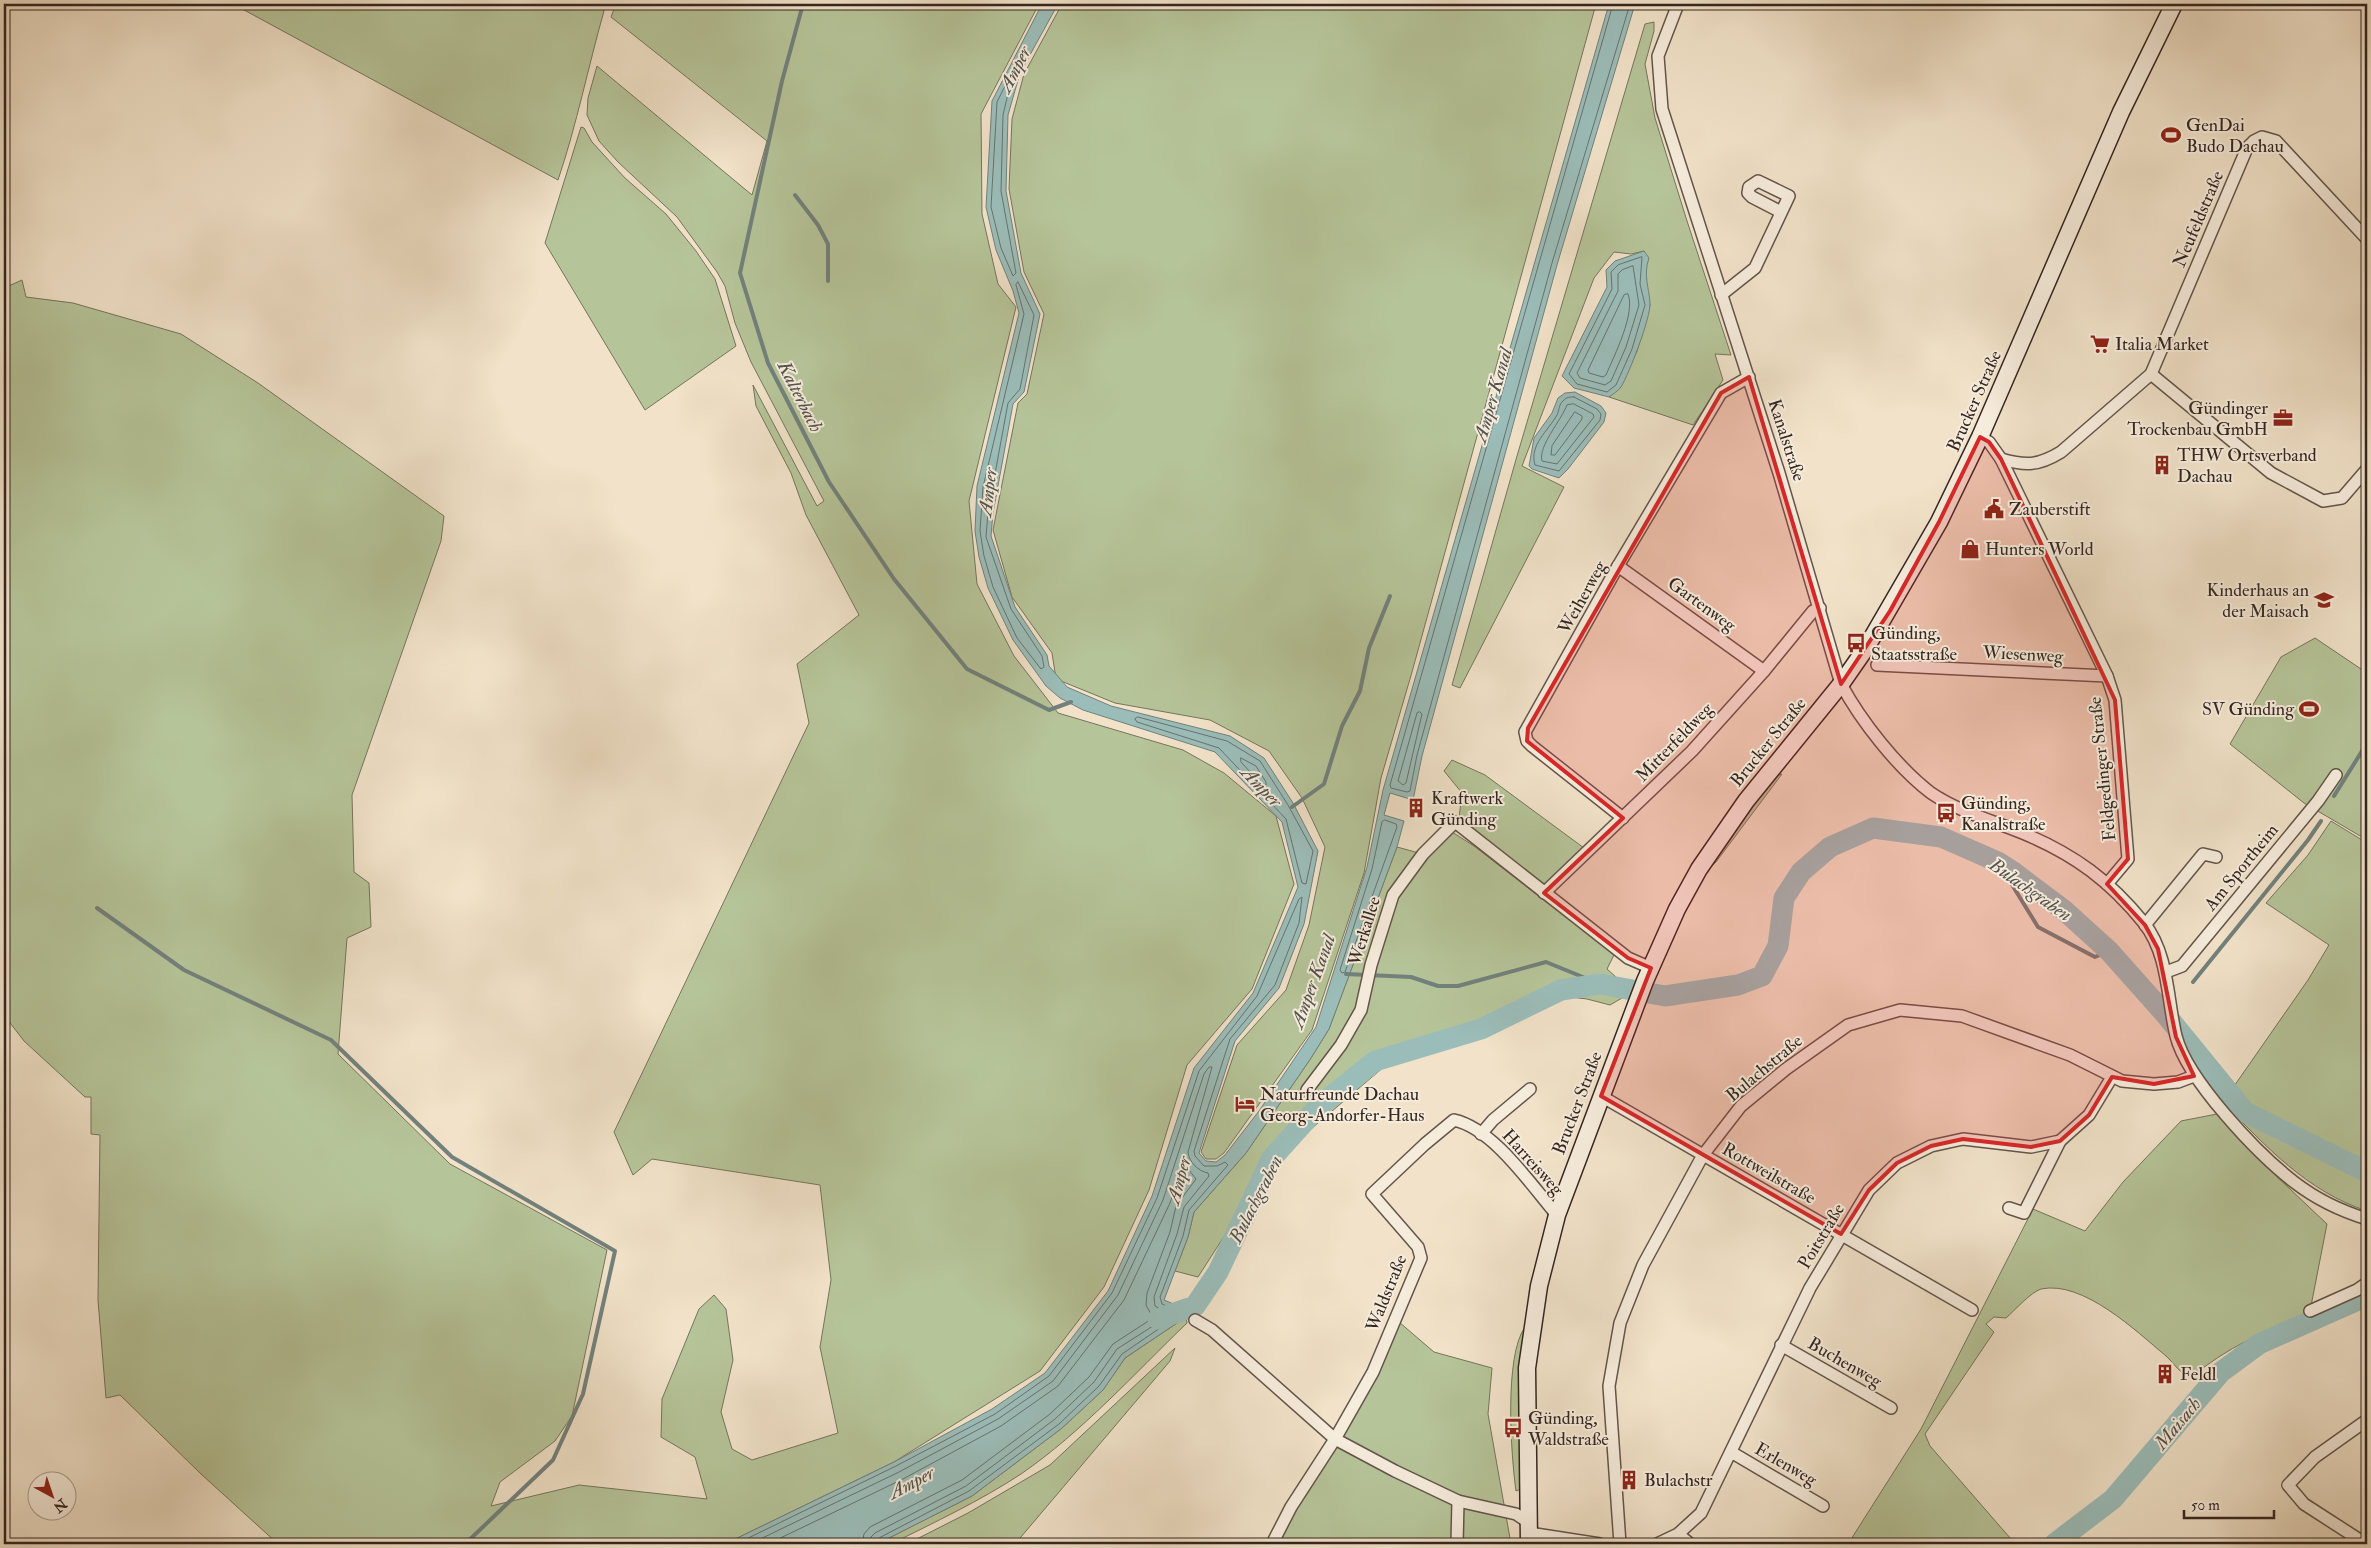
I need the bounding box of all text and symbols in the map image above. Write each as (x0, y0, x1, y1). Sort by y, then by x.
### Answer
water label: Amper (992, 42, 1037, 98)
place label: GenDai Budo Dachau (2186, 114, 2284, 158)
sports icon: GenDai Budo Dachau (2160, 124, 2182, 146)
street label: Neufeldstraße (2168, 167, 2229, 271)
supermarket icon: Italia Market (2089, 333, 2111, 355)
place label: Italia Market (2115, 333, 2209, 356)
water label: Amper Kanal (1467, 344, 1518, 447)
street label: Brucker Straße (1942, 347, 2007, 455)
water label: Kalterbach (771, 356, 828, 436)
street label: Kanalstraße (1763, 396, 1811, 484)
place label: Gündinger Trockenbau GmbH (2127, 397, 2268, 441)
office icon: Gündinger Trockenbau GmbH (2272, 407, 2294, 429)
place label: THW Ortsverband Dachau (2177, 444, 2317, 488)
building icon: THW Ortsverband Dachau (2151, 454, 2173, 476)
water label: Amper (973, 466, 1003, 520)
public building icon: Zauberstift (1983, 498, 2005, 520)
place label: Zauberstift (2009, 498, 2091, 521)
shop icon: Hunters World (1959, 538, 1981, 560)
place label: Hunters World (1985, 538, 2094, 561)
street label: Weiherweg (1552, 556, 1612, 639)
street label: Gartenweg (1663, 572, 1741, 638)
place label: Kinderhaus an der Maisach (2207, 579, 2310, 623)
school or university icon: Kinderhaus an der Maisach (2313, 589, 2335, 611)
place label: Günding, Staatsstraße (1871, 622, 1957, 666)
bus stop icon: Günding, Staatsstraße (1845, 632, 1867, 654)
street label: Wiesenweg (1981, 641, 2065, 668)
street label: Brucker Straße (1725, 693, 1812, 792)
street label: Feldgedinger Straße (2083, 695, 2122, 842)
street label: Mitterfeldweg (1631, 697, 1719, 787)
place label: SV Günding (2202, 698, 2295, 721)
sports icon: SV Günding (2298, 698, 2320, 720)
water label: Amper (1234, 759, 1287, 813)
place label: Kraftwerk Günding (1431, 787, 1504, 831)
place label: Günding, Kanalstraße (1961, 792, 2046, 836)
building icon: Kraftwerk Günding (1405, 797, 1427, 819)
bus stop icon: Günding, Kanalstraße (1935, 802, 1957, 824)
street label: Am Sportheim (2199, 819, 2283, 916)
water label: Bulachgraben (1984, 852, 2076, 927)
street label: Werkallee (1343, 893, 1386, 969)
water label: Amper Kanal (1284, 930, 1341, 1033)
street label: Bulachstraße (1721, 1029, 1808, 1107)
street label: Brucker Straße (1547, 1048, 1608, 1158)
place label: Naturfreunde Dachau Georg-Andorfer-Haus (1260, 1083, 1425, 1127)
hotel icon: Naturfreunde Dachau Georg-Andorfer-Haus (1234, 1093, 1256, 1115)
street label: Harreisweg (1497, 1124, 1569, 1201)
street label: Rottweilstraße (1718, 1137, 1820, 1210)
water label: Bulachgraben (1223, 1152, 1288, 1248)
water label: Amper (1161, 1153, 1197, 1209)
street label: Poitstraße (1793, 1199, 1850, 1273)
street label: Waldstraße (1360, 1251, 1412, 1336)
street label: Buchenweg (1804, 1332, 1887, 1393)
building icon: Feldl (2154, 1363, 2176, 1385)
place label: Feldl (2180, 1363, 2217, 1386)
water label: Maisach (2148, 1393, 2206, 1455)
place label: Günding, Waldstraße (1527, 1407, 1609, 1451)
bus stop icon: Günding, Waldstraße (1502, 1417, 1524, 1439)
street label: Erlenweg (1751, 1437, 1822, 1492)
water label: Amper (883, 1460, 939, 1506)
building icon: Bulachstr (1618, 1469, 1640, 1491)
place label: Bulachstr (1644, 1469, 1713, 1492)
north arrow (28, 1470, 78, 1520)
scale bar (2184, 1488, 2274, 1520)
text: N (49, 1494, 71, 1516)
text: 50 m (2191, 1496, 2220, 1515)

